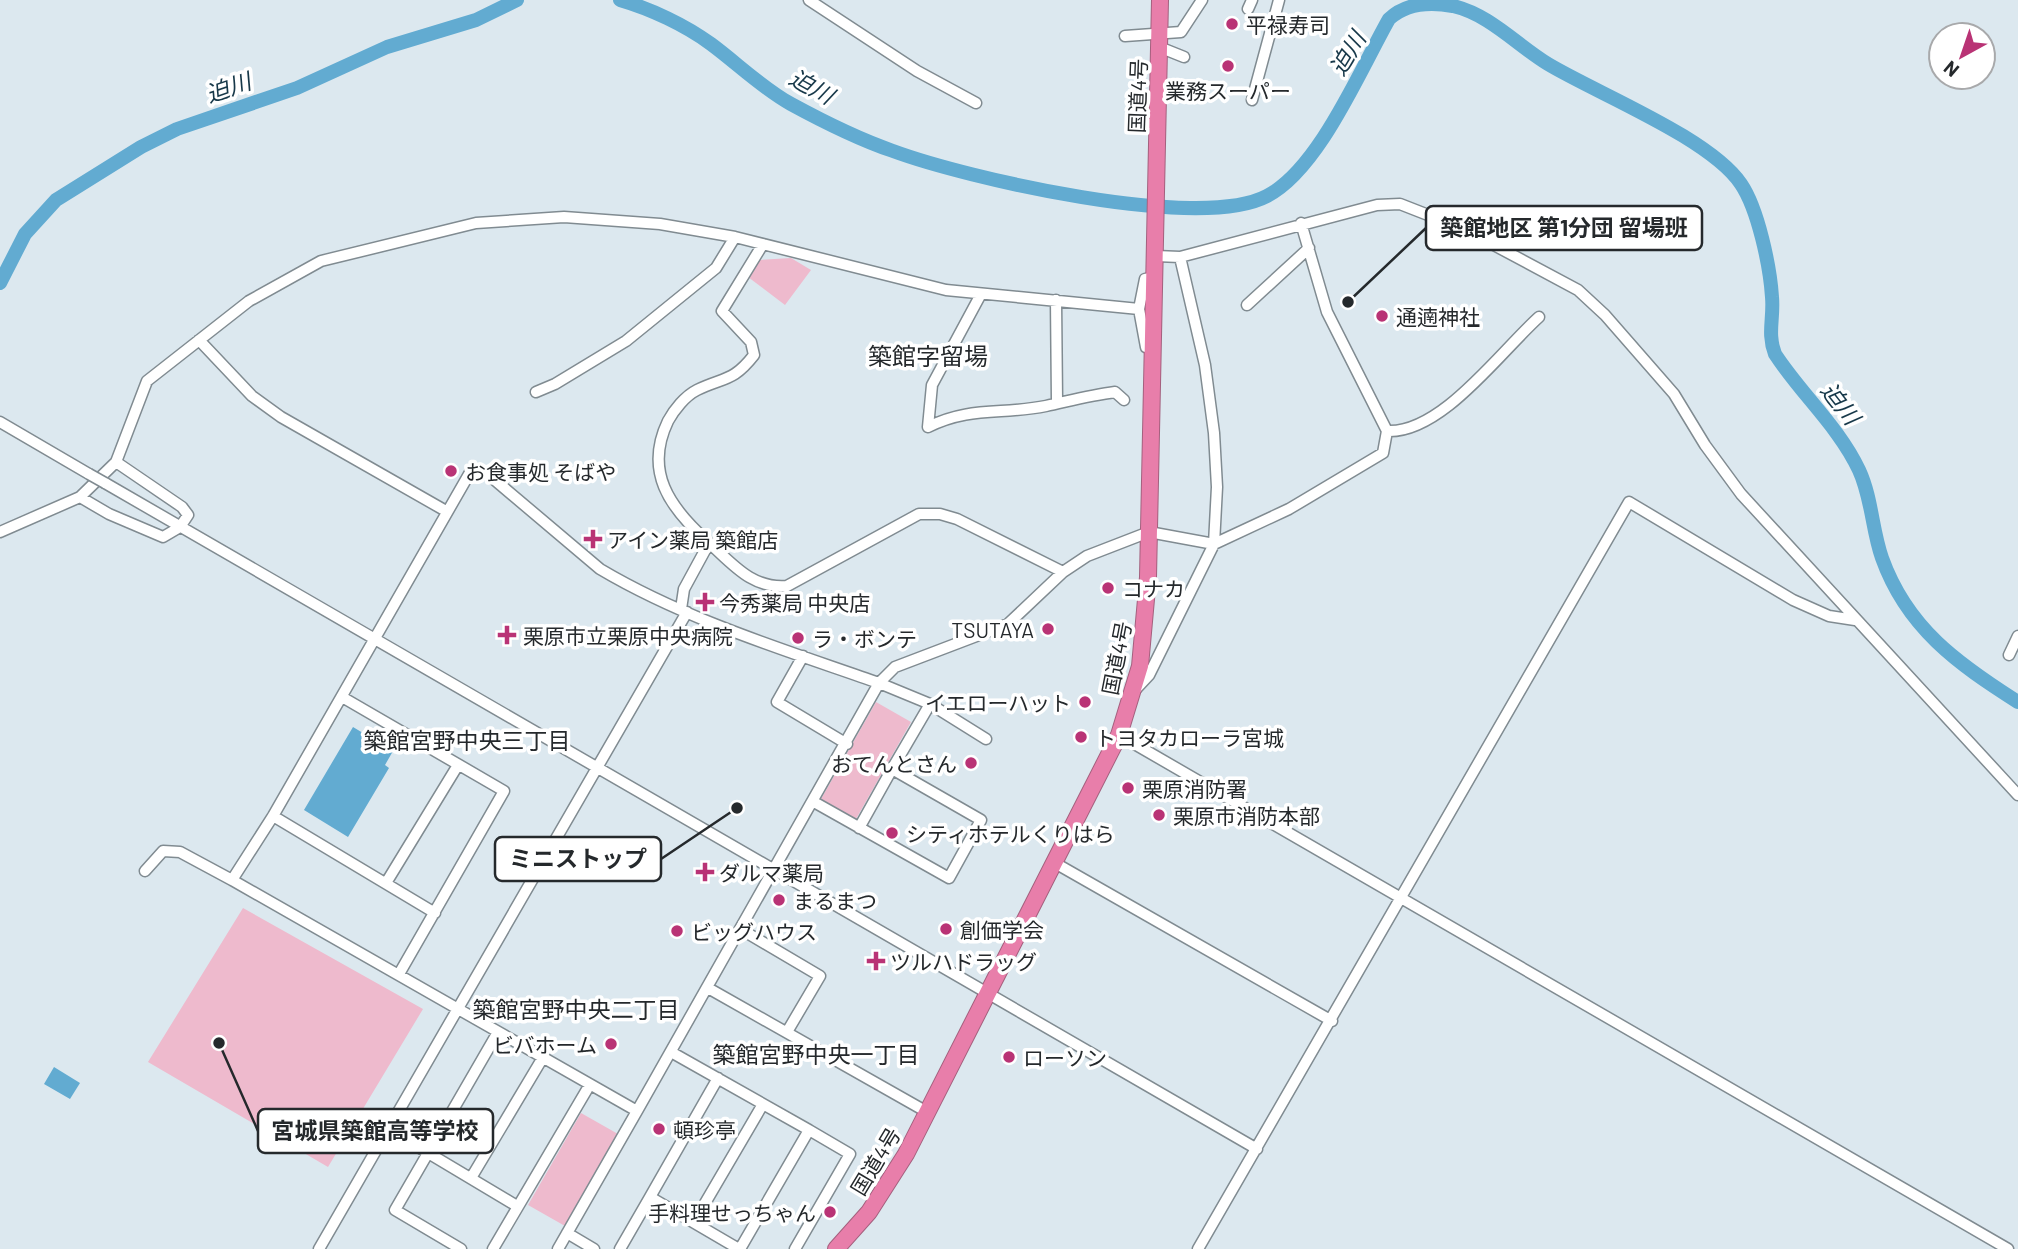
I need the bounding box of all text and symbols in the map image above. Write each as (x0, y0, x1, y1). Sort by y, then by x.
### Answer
place label: 平禄寿司 (1246, 12, 1330, 37)
marker: 平禄寿司 (1224, 16, 1240, 32)
north arrow (1927, 21, 1997, 91)
water label: 迫川 (1323, 24, 1372, 80)
text: N (1939, 57, 1963, 82)
street label: 国道4号 (1123, 58, 1151, 134)
marker: 業務スーパー (1220, 58, 1236, 74)
water label: 迫川 (785, 63, 842, 111)
water label: 迫川 (202, 65, 257, 108)
place label: 業務スーパー (1165, 78, 1291, 103)
callout: 築館地区 第1分団 留場班 (1426, 206, 1702, 250)
text: 築館地区 第1分団 留場班 (1440, 213, 1688, 241)
place label: 通遖神社 (1396, 304, 1480, 329)
marker: 通遖神社 (1374, 308, 1390, 324)
district label: 築館字留場 (868, 341, 988, 370)
water label: 迫川 (1816, 376, 1868, 432)
place label: お食事処 そばや (465, 459, 616, 484)
marker: お食事処 そばや (443, 463, 459, 479)
place label: アイン薬局 築館店 (607, 527, 778, 552)
marker: アイン薬局 築館店 (585, 531, 601, 547)
place label: コナカ (1122, 576, 1185, 601)
marker: コナカ (1100, 580, 1116, 596)
place label: 今秀薬局 中央店 (719, 590, 870, 615)
marker: 今秀薬局 中央店 (697, 594, 713, 610)
place label: TSUTAYA (951, 617, 1034, 642)
street label: 国道4号 (1097, 619, 1135, 697)
marker: TSUTAYA (1040, 621, 1056, 637)
place label: 栗原市立栗原中央病院 (523, 623, 733, 648)
marker: 栗原市立栗原中央病院 (497, 625, 517, 645)
place label: ラ・ボンテ (812, 626, 917, 651)
marker: ラ・ボンテ (790, 630, 806, 646)
place label: イエローハット (925, 690, 1071, 715)
marker: イエローハット (1077, 694, 1093, 710)
place label: トヨタカローラ宮城 (1095, 725, 1284, 750)
district label: 築館宮野中央三丁目 (364, 726, 571, 754)
marker: トヨタカローラ宮城 (1073, 729, 1089, 745)
place label: おてんとさん (831, 751, 957, 776)
marker: おてんとさん (963, 755, 979, 771)
place label: 栗原消防署 (1142, 776, 1247, 801)
marker: 栗原消防署 (1120, 780, 1136, 796)
place label: 栗原市消防本部 (1173, 803, 1320, 828)
marker: 栗原市消防本部 (1151, 807, 1167, 823)
place label: シティホテルくりはら (906, 821, 1115, 846)
marker: シティホテルくりはら (884, 825, 900, 841)
callout: ミニストップ (495, 837, 661, 881)
text: ミニストップ (509, 844, 647, 872)
place label: ダルマ薬局 (719, 860, 824, 885)
marker: ダルマ薬局 (697, 864, 713, 880)
place label: まるまつ (793, 888, 877, 913)
marker: まるまつ (771, 892, 787, 908)
place label: 創価学会 (960, 917, 1044, 942)
place label: ビッグハウス (691, 919, 817, 944)
marker: 創価学会 (938, 921, 954, 937)
marker: ビッグハウス (669, 923, 685, 939)
place label: ツルハドラッグ (890, 949, 1037, 974)
marker: ツルハドラッグ (868, 953, 884, 969)
district label: 築館宮野中央二丁目 (473, 995, 680, 1023)
place label: ビバホーム (493, 1032, 597, 1057)
marker: ビバホーム (603, 1036, 619, 1052)
district label: 築館宮野中央一丁目 (713, 1040, 920, 1068)
place label: ローソン (1023, 1045, 1107, 1070)
marker: ローソン (1001, 1049, 1017, 1065)
callout: 宮城県築館高等学校 (258, 1109, 493, 1153)
text: 宮城県築館高等学校 (272, 1116, 479, 1144)
place label: 頓珍亭 (673, 1117, 736, 1142)
marker: 頓珍亭 (651, 1121, 667, 1137)
street label: 国道4号 (845, 1123, 905, 1199)
place label: 手料理せっちゃん (648, 1200, 816, 1225)
marker: 手料理せっちゃん (822, 1204, 838, 1220)

